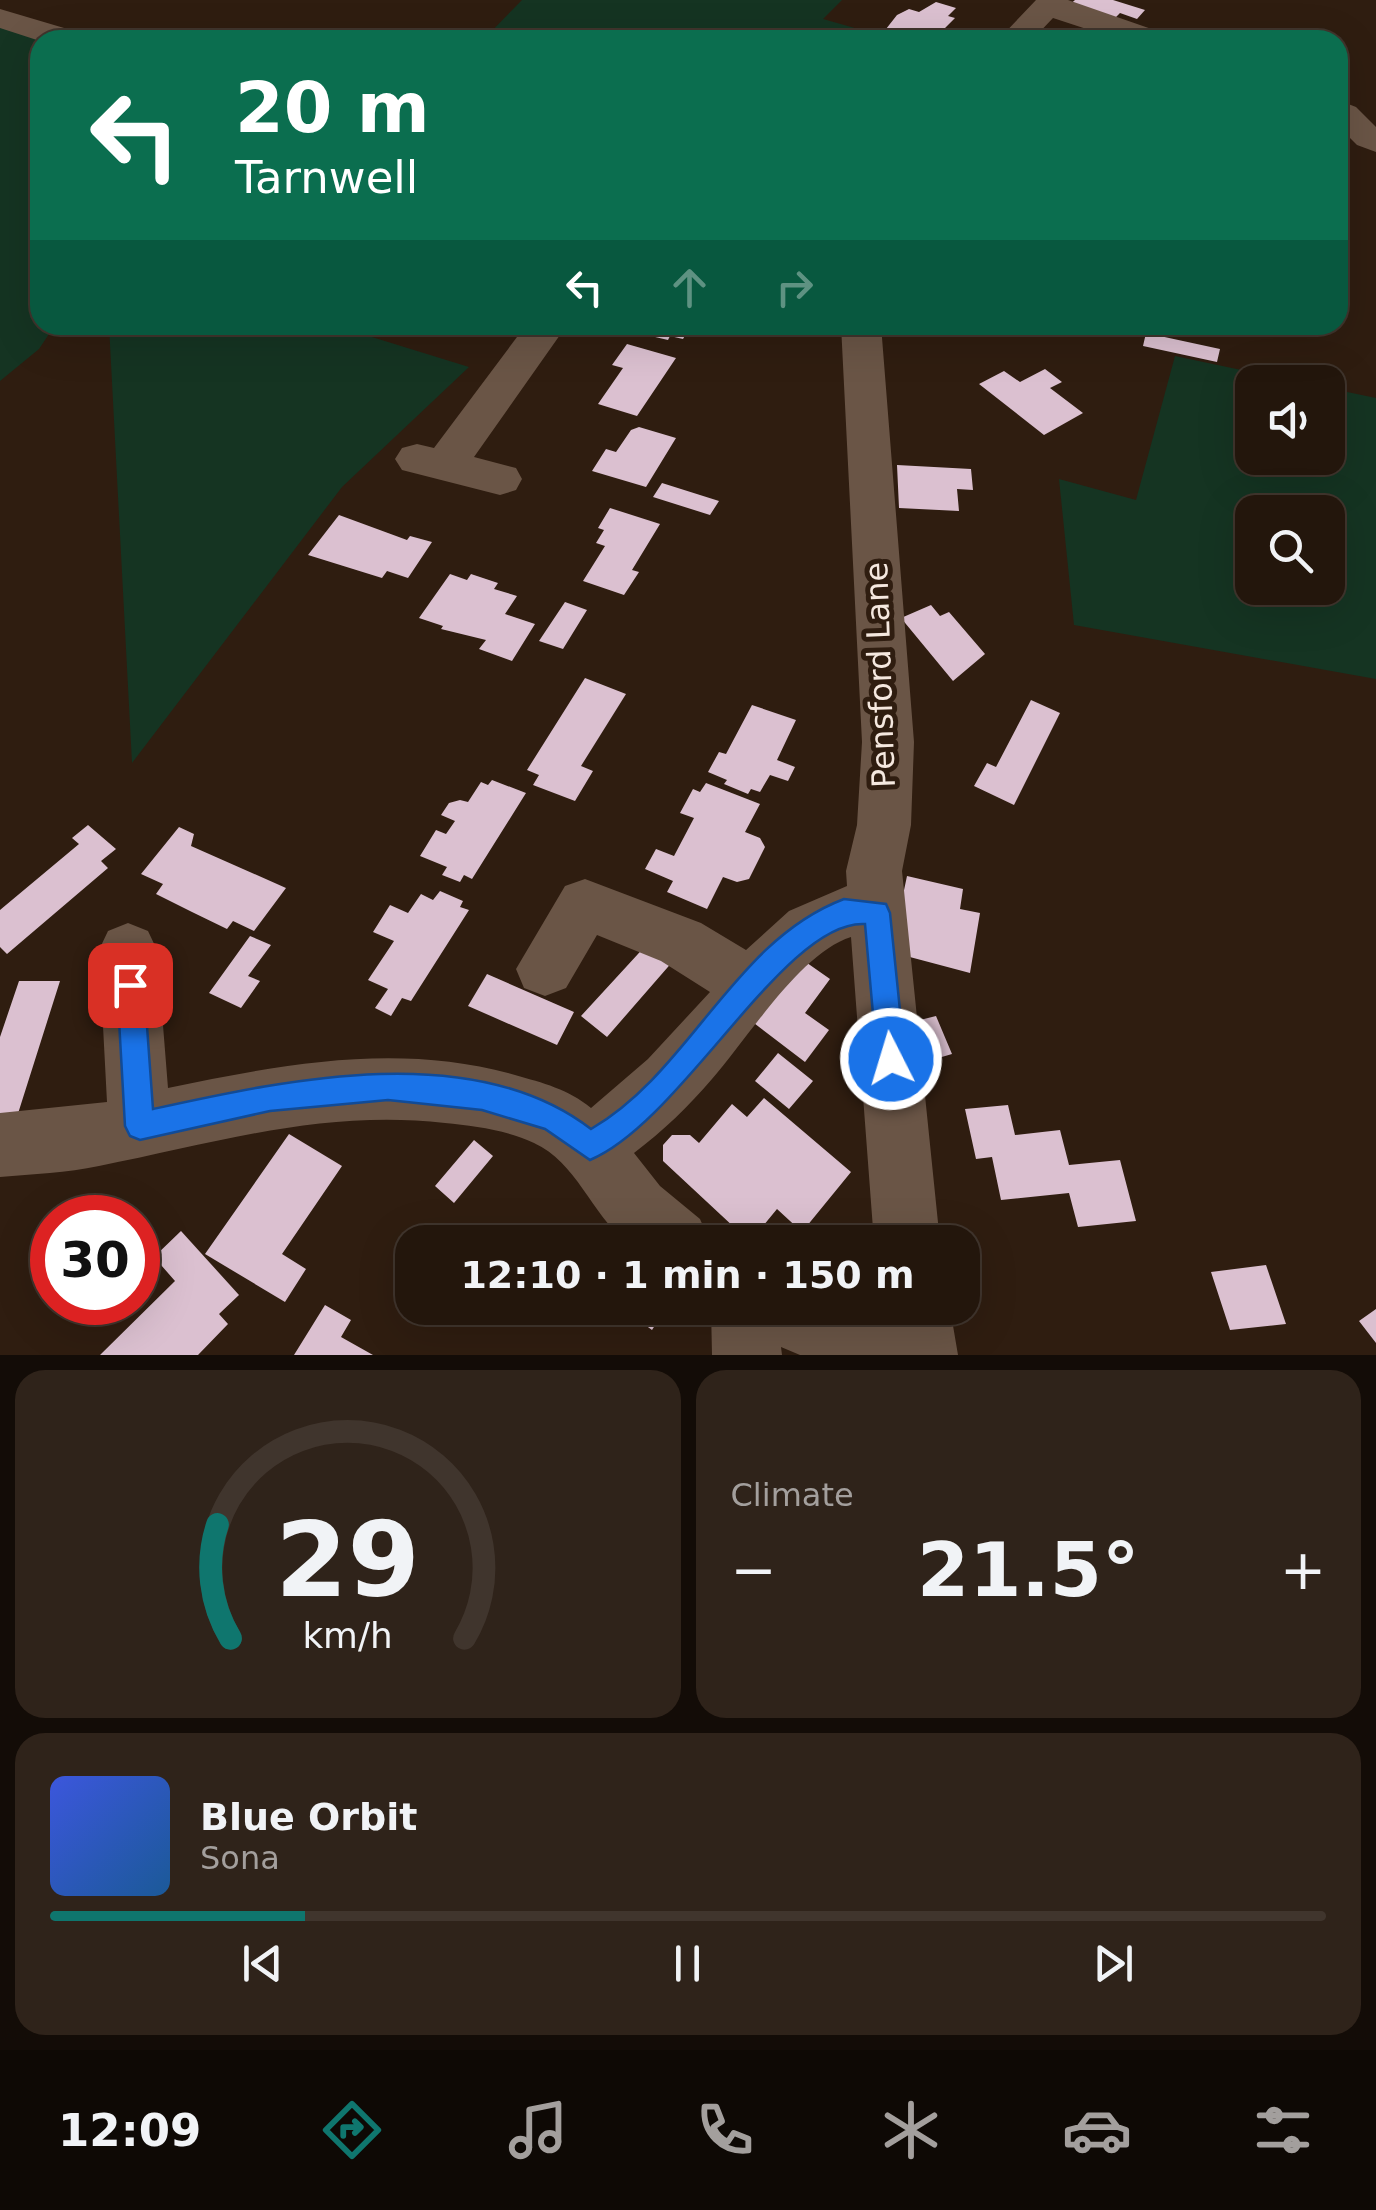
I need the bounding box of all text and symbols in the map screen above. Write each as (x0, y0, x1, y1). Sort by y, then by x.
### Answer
text: 20 m (235, 67, 430, 149)
icon: left (70, 70, 200, 200)
text: Tarnwell (235, 151, 418, 204)
icon: left (557, 260, 612, 315)
icon: ahead (662, 260, 717, 315)
icon: right (767, 260, 822, 315)
map controls (1235, 365, 1345, 605)
button: sound (1235, 365, 1345, 475)
button: search (1235, 495, 1345, 605)
street label: Pensford Lane (857, 561, 903, 789)
pin (88, 943, 173, 1028)
icon: arrive (103, 958, 158, 1013)
position arrow (839, 1007, 943, 1111)
speed limit sign: 30 (30, 1195, 160, 1325)
text: 12:10 · 1 min · 150 m (460, 1253, 915, 1297)
text: Climate (731, 1476, 854, 1514)
text: 29 (275, 1499, 420, 1621)
text: 21.5° (917, 1526, 1140, 1614)
text: − (731, 1538, 777, 1602)
text: + (1280, 1538, 1326, 1602)
text: km/h (303, 1615, 393, 1656)
text: Blue Orbit (200, 1795, 417, 1839)
text: Sona (200, 1839, 280, 1877)
icon: previous (235, 1936, 290, 1991)
icon: pause (660, 1936, 715, 1991)
icon: next (1086, 1936, 1141, 1991)
icon: directions (317, 2095, 387, 2165)
icon: music (503, 2095, 573, 2165)
icon: phone (690, 2095, 760, 2165)
icon: climate (876, 2095, 946, 2165)
icon: car (1062, 2095, 1132, 2165)
icon: filters (1248, 2095, 1318, 2165)
text: 12:09 (58, 2104, 201, 2157)

